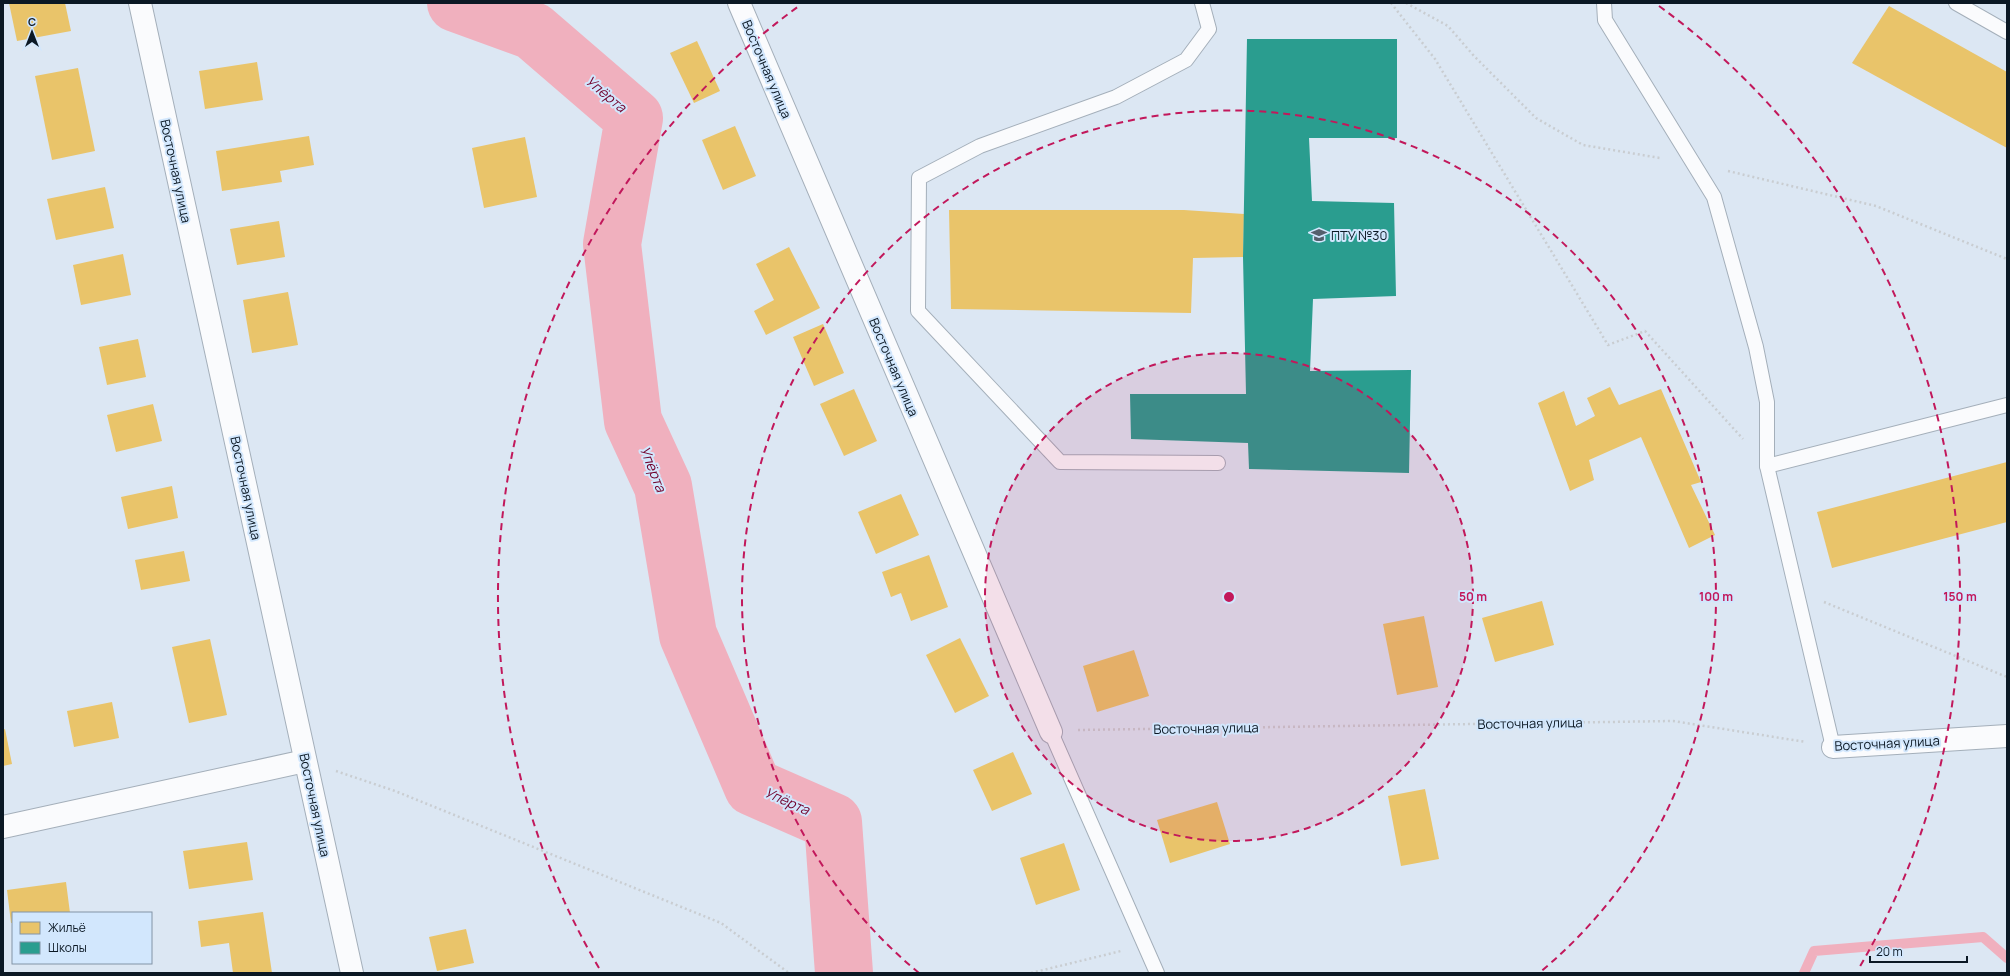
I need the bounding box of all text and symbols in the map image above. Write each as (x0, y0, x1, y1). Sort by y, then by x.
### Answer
north arrow (12, 12, 52, 52)
text: С (28, 14, 36, 29)
street label: Восточная улица (738, 17, 796, 121)
water label: Упёрта (582, 71, 632, 117)
street label: Восточная улица (156, 118, 196, 224)
school or university icon: ПТУ №30 (1310, 226, 1328, 244)
place label: ПТУ №30 (1331, 226, 1387, 244)
street label: Восточная улица (865, 315, 923, 419)
street label: Восточная улица (226, 435, 266, 541)
water label: Упёрта (636, 443, 672, 496)
text: 50 m (1459, 588, 1487, 605)
text: 100 m (1699, 588, 1733, 605)
text: 150 m (1943, 588, 1977, 605)
centre of rings (1222, 590, 1236, 604)
street label: Восточная улица (1477, 713, 1583, 733)
street label: Восточная улица (1153, 718, 1259, 738)
street label: Восточная улица (1834, 731, 1940, 755)
street label: Восточная улица (295, 752, 335, 858)
water label: Упёрта (762, 782, 814, 819)
legend (12, 912, 152, 964)
text: Жильё (48, 919, 86, 936)
scale bar (1870, 938, 1967, 964)
text: Школы (48, 939, 87, 956)
text: 20 m (1876, 943, 1903, 960)

